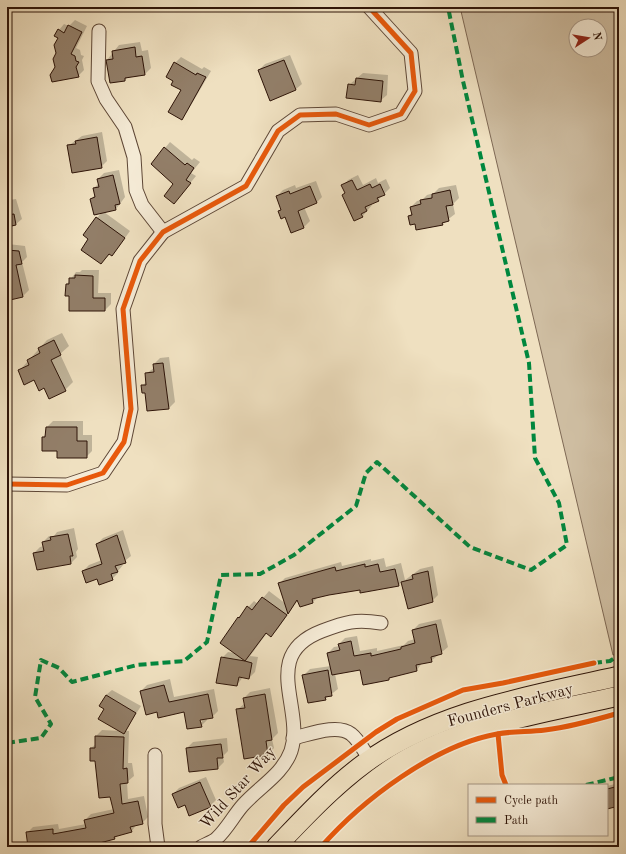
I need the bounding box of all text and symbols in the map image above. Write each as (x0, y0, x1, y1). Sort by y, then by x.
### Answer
north arrow (568, 18, 608, 58)
text: N (590, 31, 603, 42)
street label: Founders Parkway (446, 681, 576, 730)
street label: Wild Star Way (198, 744, 280, 832)
legend (468, 784, 608, 836)
text: Cycle path (504, 795, 559, 807)
text: Path (504, 815, 529, 827)

